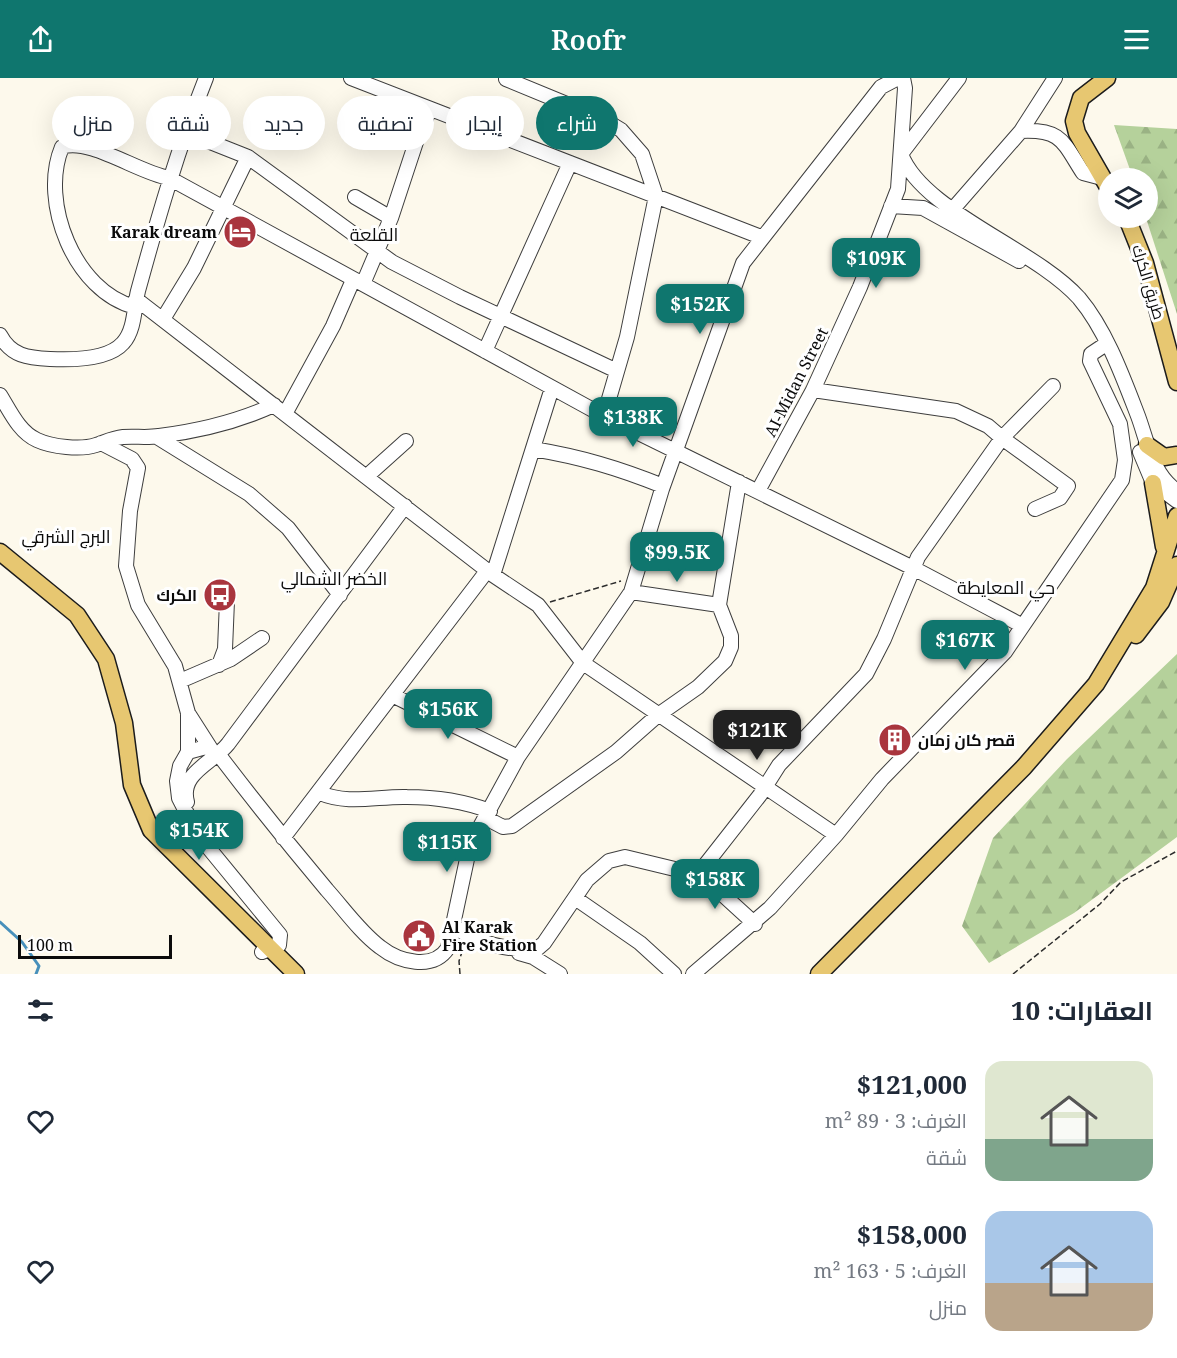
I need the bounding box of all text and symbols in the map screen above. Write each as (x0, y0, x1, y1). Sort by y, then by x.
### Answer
text: Roofr (551, 21, 626, 58)
icon: share (24, 23, 57, 56)
icon: menu (1120, 23, 1153, 56)
chip: منزل (52, 96, 134, 150)
chip: شقة (146, 96, 231, 150)
chip: جديد (243, 96, 325, 150)
chip: تصفية (337, 96, 434, 150)
chip: إيجار (446, 96, 524, 150)
chip: شراء (536, 96, 618, 150)
map controls (1098, 168, 1158, 228)
button: layers (1098, 168, 1158, 228)
hotel icon: Karak dream (222, 214, 258, 250)
place label: Karak dream (110, 221, 217, 243)
district label: القلعة (350, 222, 398, 246)
pin: $109K (834, 238, 918, 289)
street label: طريق الكرك (1127, 242, 1171, 322)
text: $109K (846, 244, 906, 271)
pin: $152K (658, 284, 742, 335)
text: $152K (670, 290, 730, 317)
street label: AI-Midan Street (759, 323, 833, 441)
pin: $138K (591, 397, 675, 448)
text: $138K (603, 403, 663, 430)
district label: البرج الشرقي (21, 524, 111, 551)
pin: $99.5K (628, 532, 726, 583)
text: $99.5K (644, 538, 710, 565)
district label: الخضر الشمالي (281, 566, 387, 593)
district label: حي المعايطة (957, 575, 1055, 602)
bus stop icon: الكرك (202, 577, 238, 613)
place label: الكرك (156, 584, 197, 606)
pin: $167K (923, 620, 1007, 671)
text: $167K (935, 626, 995, 653)
pin: $156K (406, 689, 490, 740)
text: $156K (418, 695, 478, 722)
pin: $121K (715, 710, 799, 761)
text: $121K (727, 716, 787, 743)
building icon: قصر كان زمان (877, 722, 913, 758)
place label: قصر كان زمان (918, 729, 1015, 751)
pin: $154K (157, 810, 241, 861)
text: $154K (169, 816, 229, 843)
pin: $115K (405, 822, 489, 873)
text: $115K (417, 828, 477, 855)
pin: $158K (673, 859, 757, 910)
text: $158K (685, 865, 745, 892)
place label: Al Karak Fire Station (442, 916, 538, 956)
public building icon: Al Karak Fire Station (401, 918, 437, 954)
scale bar (18, 932, 172, 960)
text: 100 m (27, 934, 73, 956)
text: العقارات: 10 (1011, 992, 1153, 1028)
icon: filters (24, 994, 57, 1027)
text: $121,000 (857, 1066, 967, 1102)
icon: home (1033, 1085, 1105, 1157)
icon: heart (24, 1105, 57, 1138)
text: الغرف: 3 · 89 m² (825, 1107, 967, 1134)
text: شقة (926, 1144, 967, 1171)
text: $158,000 (857, 1216, 967, 1252)
icon: home (1033, 1235, 1105, 1307)
icon: heart (24, 1255, 57, 1288)
text: الغرف: 5 · 163 m² (814, 1257, 967, 1284)
text: منزل (929, 1294, 967, 1321)

